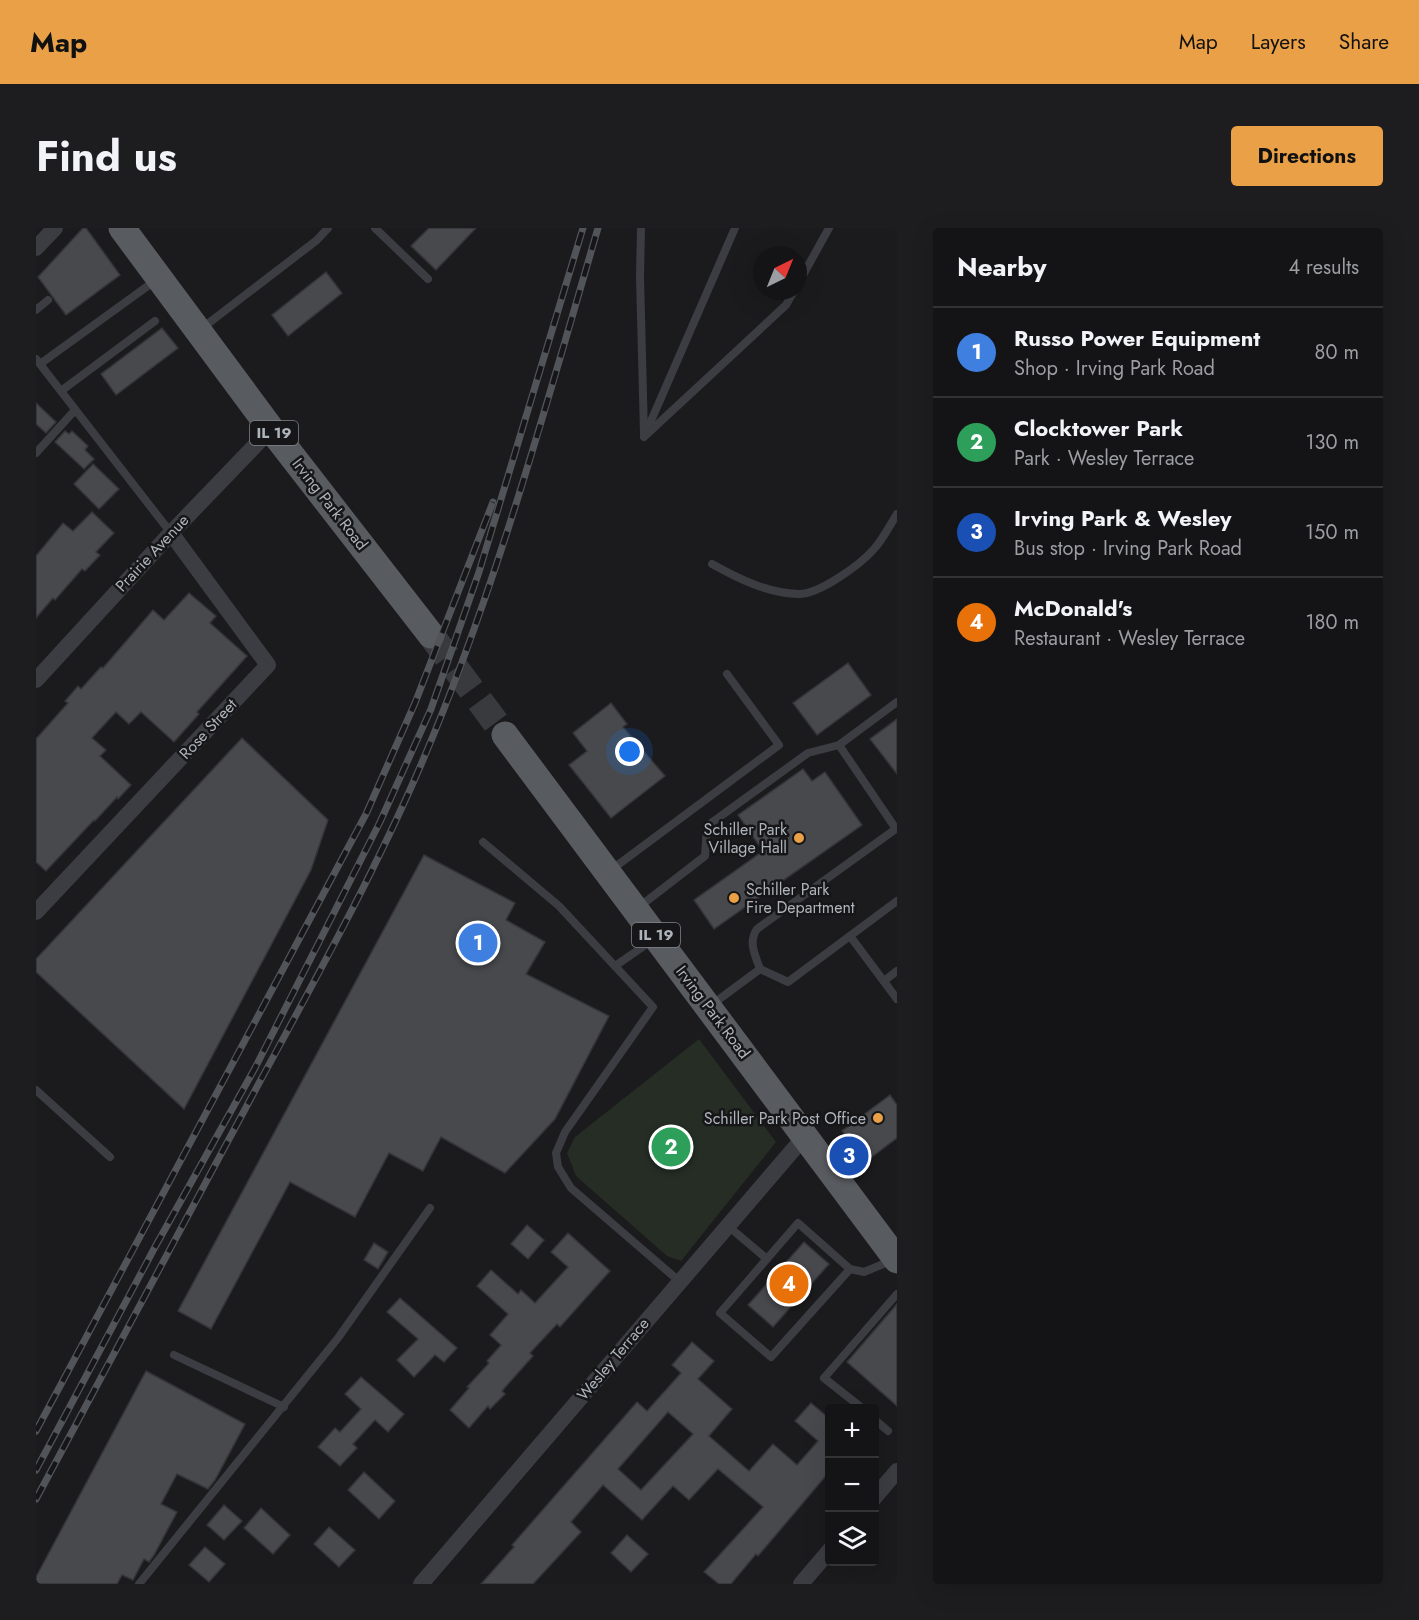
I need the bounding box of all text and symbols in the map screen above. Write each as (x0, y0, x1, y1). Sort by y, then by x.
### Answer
text: Map (30, 22, 87, 63)
text: Map (1179, 27, 1218, 57)
text: Layers (1251, 27, 1306, 57)
text: Share (1339, 27, 1389, 57)
text: Find us (36, 126, 177, 187)
button: Directions (1231, 126, 1383, 186)
north arrow (753, 246, 807, 300)
text: Nearby (957, 248, 1046, 286)
text: 4 results (1288, 253, 1359, 282)
text: Russo Power Equipment (1014, 322, 1260, 354)
text: 1 (971, 338, 982, 367)
text: 80 m (1314, 338, 1359, 367)
text: Shop · Irving Park Road (1014, 354, 1215, 383)
text: Clocktower Park (1014, 412, 1183, 444)
road number: IL 19 (250, 421, 298, 445)
text: 2 (970, 428, 983, 457)
text: 130 m (1305, 428, 1359, 457)
text: Park · Wesley Terrace (1014, 444, 1194, 473)
street label: Irving Park Road (287, 453, 373, 555)
text: Irving Park & Wesley (1014, 502, 1231, 534)
street label: Prairie Avenue (110, 509, 194, 597)
text: 3 (970, 518, 983, 547)
text: 150 m (1305, 518, 1359, 547)
text: Bus stop · Irving Park Road (1014, 534, 1242, 563)
text: McDonald's (1014, 592, 1132, 624)
text: 4 (970, 608, 983, 637)
text: 180 m (1305, 608, 1359, 637)
text: Restaurant · Wesley Terrace (1014, 624, 1245, 653)
street label: Rose Street (174, 693, 242, 764)
your location (615, 737, 644, 766)
place label: Schiller Park Village Hall (704, 818, 788, 859)
marker: Schiller Park Village Hall (792, 831, 806, 845)
place label: Schiller Park Fire Department (746, 878, 855, 919)
marker: Schiller Park Fire Department (727, 891, 741, 905)
pin: 1 (458, 920, 498, 966)
road number: IL 19 (632, 923, 680, 947)
street label: Irving Park Road (670, 961, 756, 1063)
place label: Schiller Park Post Office (704, 1107, 866, 1130)
marker: Schiller Park Post Office (871, 1111, 885, 1125)
pin: 2 (652, 1124, 690, 1170)
pin: 3 (830, 1134, 868, 1178)
pin: 4 (770, 1262, 808, 1306)
street label: Wesley Terrace (572, 1313, 654, 1405)
map controls (825, 1404, 879, 1566)
button: + (825, 1404, 879, 1458)
button: − (825, 1458, 879, 1512)
button: layers (825, 1512, 879, 1566)

